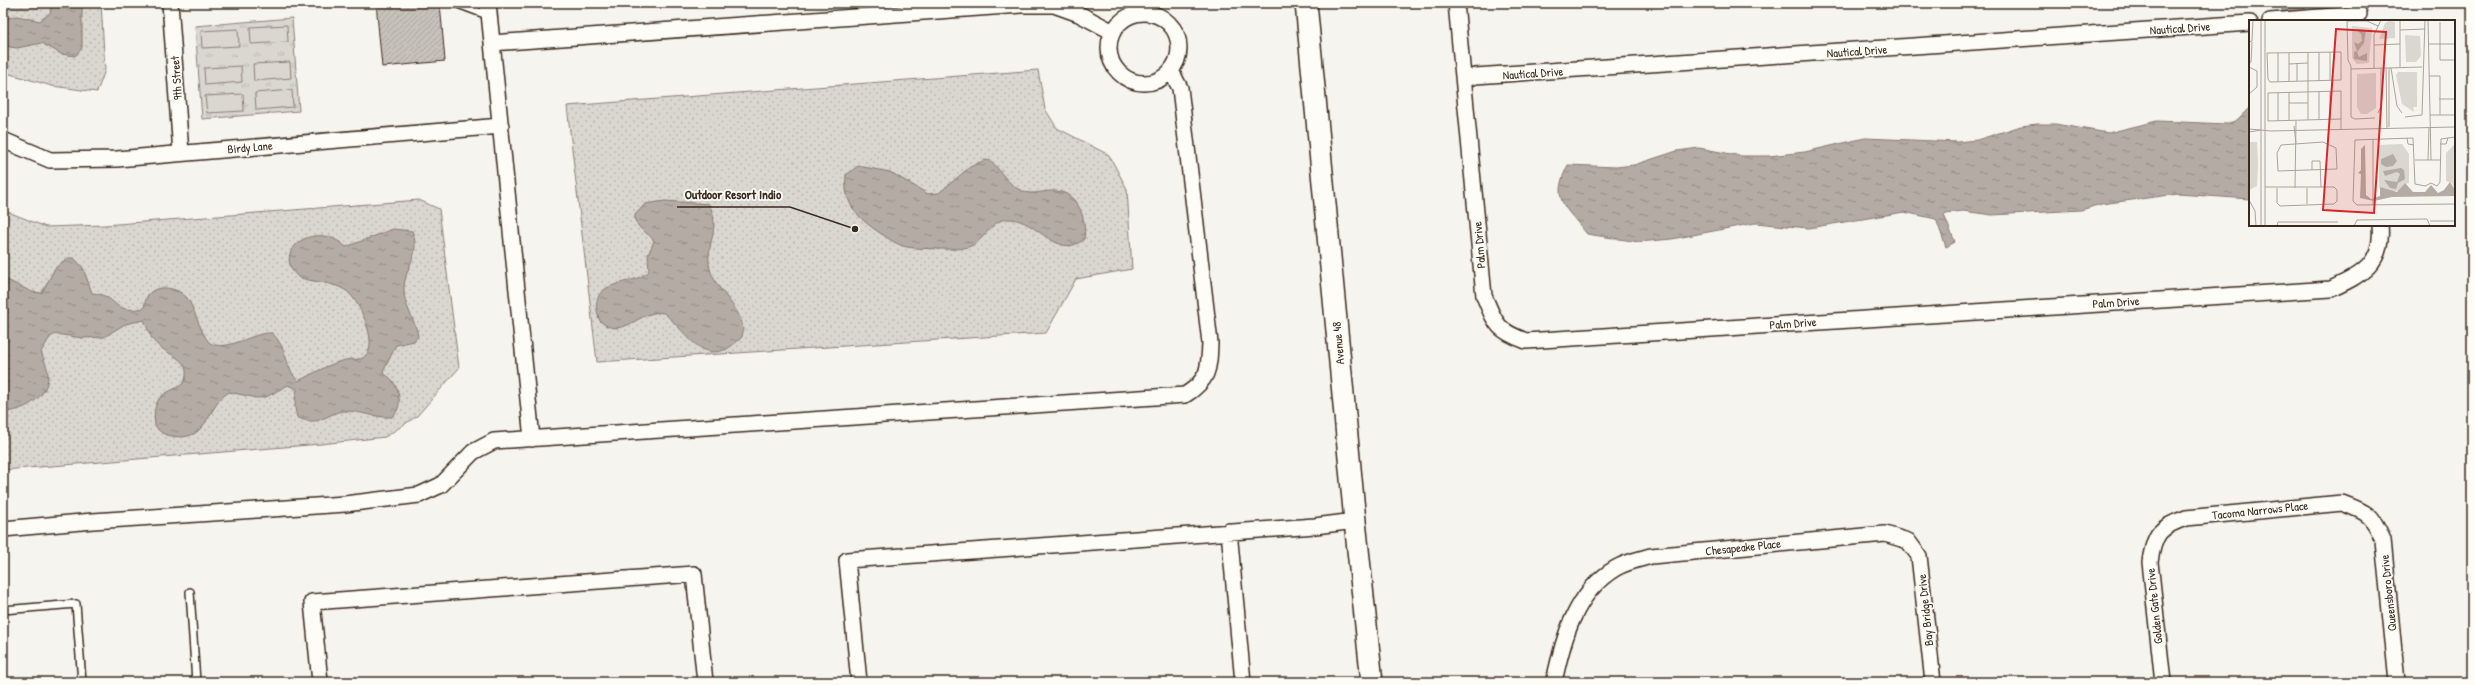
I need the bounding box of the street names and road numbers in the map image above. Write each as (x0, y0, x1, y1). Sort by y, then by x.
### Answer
street label: Nautical Drive (2149, 17, 2211, 39)
street label: Nautical Drive (1826, 40, 1888, 62)
street label: 9th Street (166, 54, 186, 101)
street label: Nautical Drive (1502, 62, 1564, 84)
street label: Birdy Lane (227, 137, 274, 157)
street label: Palm Drive (1468, 221, 1490, 269)
street label: Palm Drive (2092, 292, 2140, 312)
street label: Palm Drive (1769, 313, 1817, 333)
street label: Avenue 48 (1328, 321, 1348, 365)
street label: Tacoma Narrows Place (2211, 496, 2309, 524)
street label: Chesapeake Place (1704, 535, 1782, 559)
street label: Queensboro Drive (2376, 554, 2400, 632)
street label: Golden Gate Drive (2142, 567, 2166, 645)
street label: Bay Bridge Drive (1913, 573, 1937, 647)

